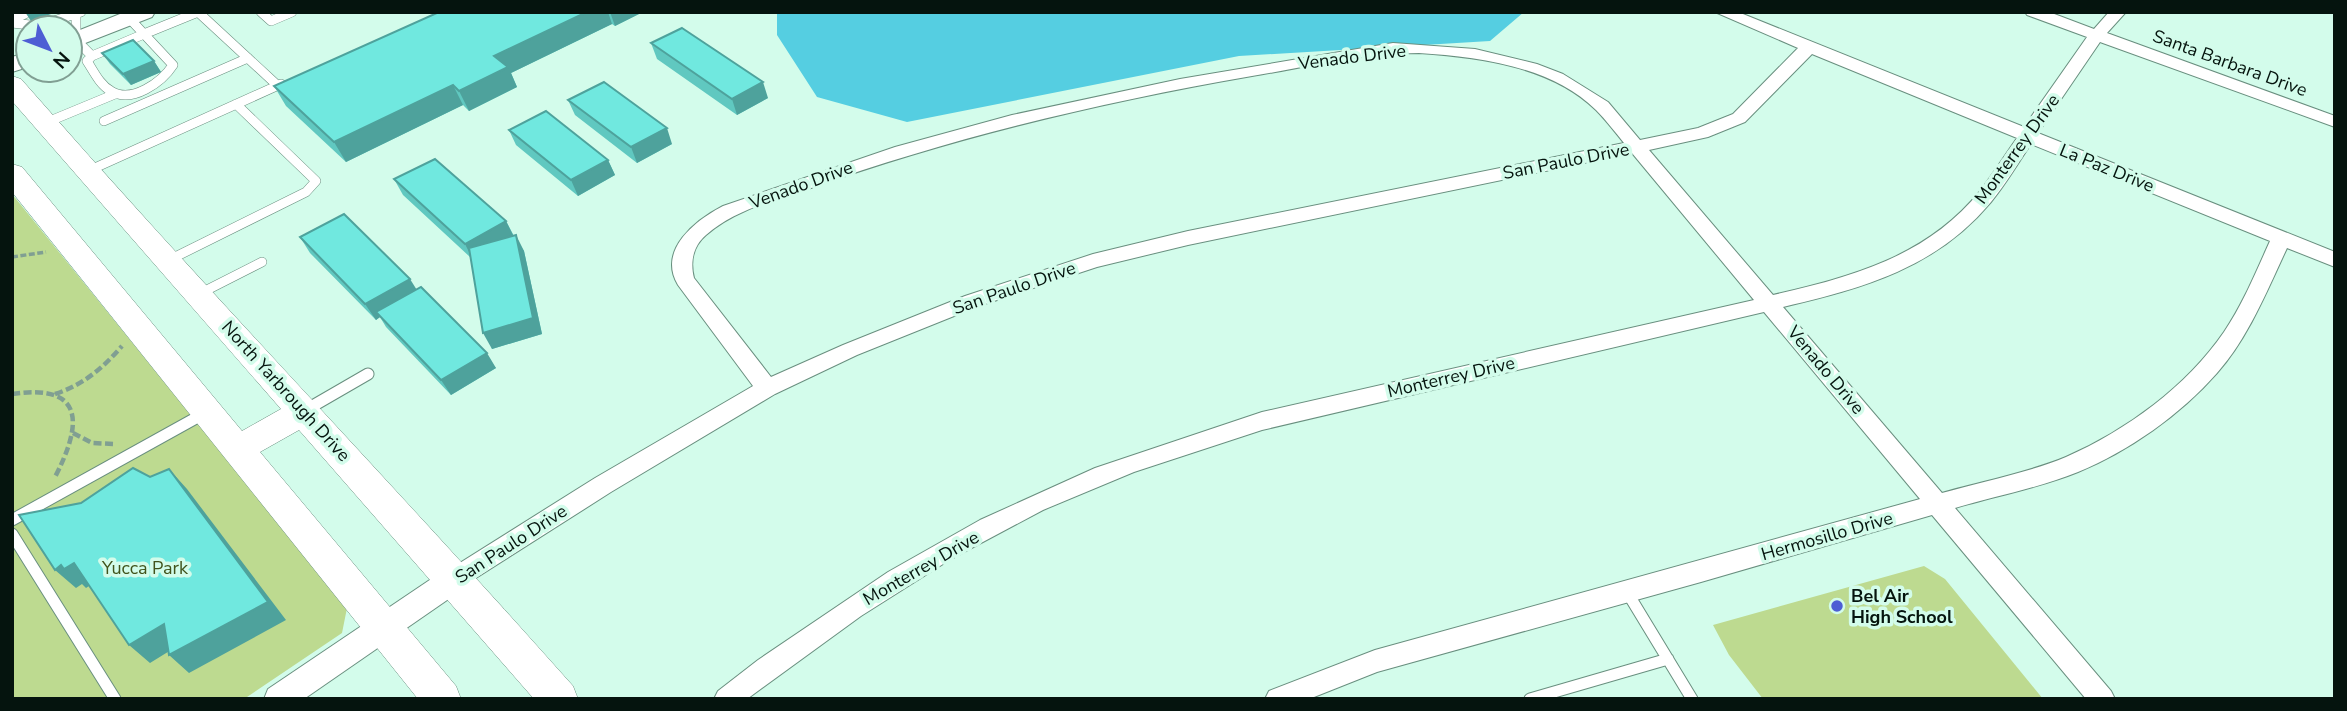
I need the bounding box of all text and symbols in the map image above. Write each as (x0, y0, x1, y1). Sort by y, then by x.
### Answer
north arrow (14, 14, 84, 84)
street label: Santa Barbara Drive (2149, 24, 2311, 102)
street label: Venado Drive (1296, 38, 1407, 76)
text: N (46, 46, 75, 74)
street label: Monterrey Drive (1969, 89, 2065, 209)
street label: San Paulo Drive (1501, 137, 1631, 185)
street label: La Paz Drive (2056, 138, 2158, 198)
street label: Venado Drive (745, 155, 856, 215)
street label: San Paulo Drive (949, 256, 1079, 320)
street label: North Yarbrough Drive (216, 315, 356, 467)
street label: Venado Drive (1781, 320, 1870, 419)
street label: Monterrey Drive (1385, 351, 1517, 403)
street label: San Paulo Drive (451, 499, 571, 589)
street label: Hermosillo Drive (1758, 506, 1896, 566)
street label: Monterrey Drive (859, 525, 983, 611)
park label: Yucca Park (101, 556, 189, 580)
place label: Bel Air High School (1851, 584, 1953, 629)
marker: Bel Air High School (1829, 598, 1845, 614)

